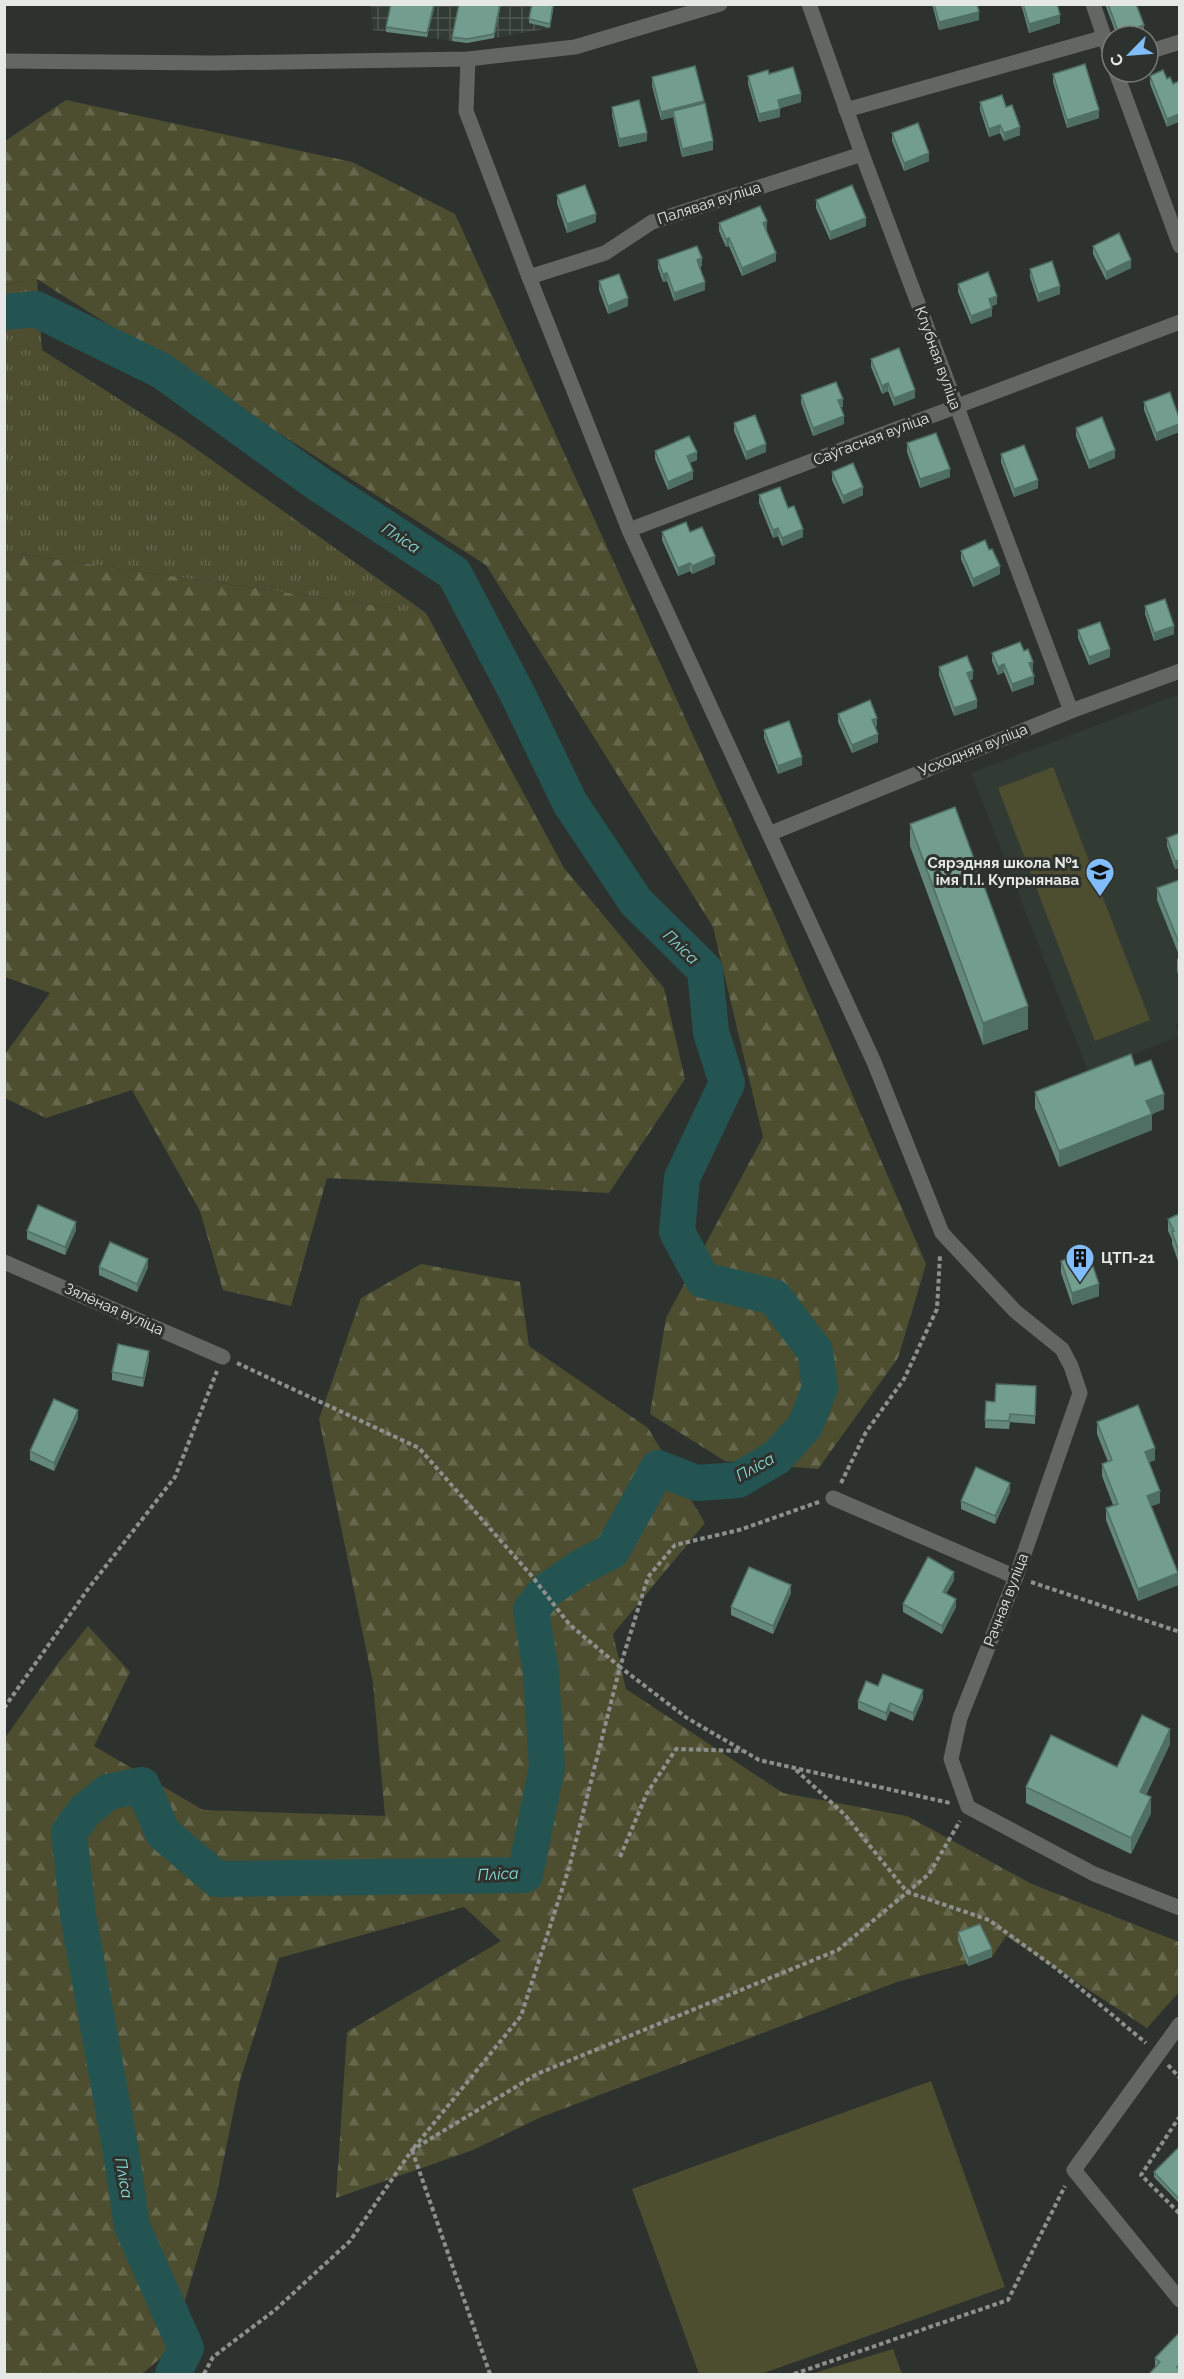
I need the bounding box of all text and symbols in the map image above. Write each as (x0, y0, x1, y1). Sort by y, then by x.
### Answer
north arrow (1100, 24, 1160, 84)
text: С (1106, 51, 1128, 69)
street label: Палявая вуліца (655, 178, 763, 228)
street label: Клубная вуліца (911, 304, 965, 412)
street label: Саўгасная вуліца (811, 409, 931, 469)
water label: Пліса (379, 519, 424, 557)
street label: Усходняя вуліца (916, 720, 1030, 780)
place label: Сярэдняя школа №1 імя П.І. Купрыянава (927, 854, 1080, 889)
school or university icon: Сярэдняя школа №1 імя П.І. Купрыянава (1084, 856, 1116, 898)
water label: Пліса (660, 926, 703, 968)
building icon: ЦТП-21 (1064, 1242, 1096, 1284)
place label: ЦТП-21 (1101, 1249, 1155, 1267)
street label: Зялёная вуліца (62, 1279, 166, 1339)
water label: Пліса (732, 1448, 778, 1485)
street label: Рачная вуліца (980, 1551, 1032, 1649)
water label: Пліса (477, 1863, 520, 1885)
water label: Пліса (111, 2156, 137, 2200)

